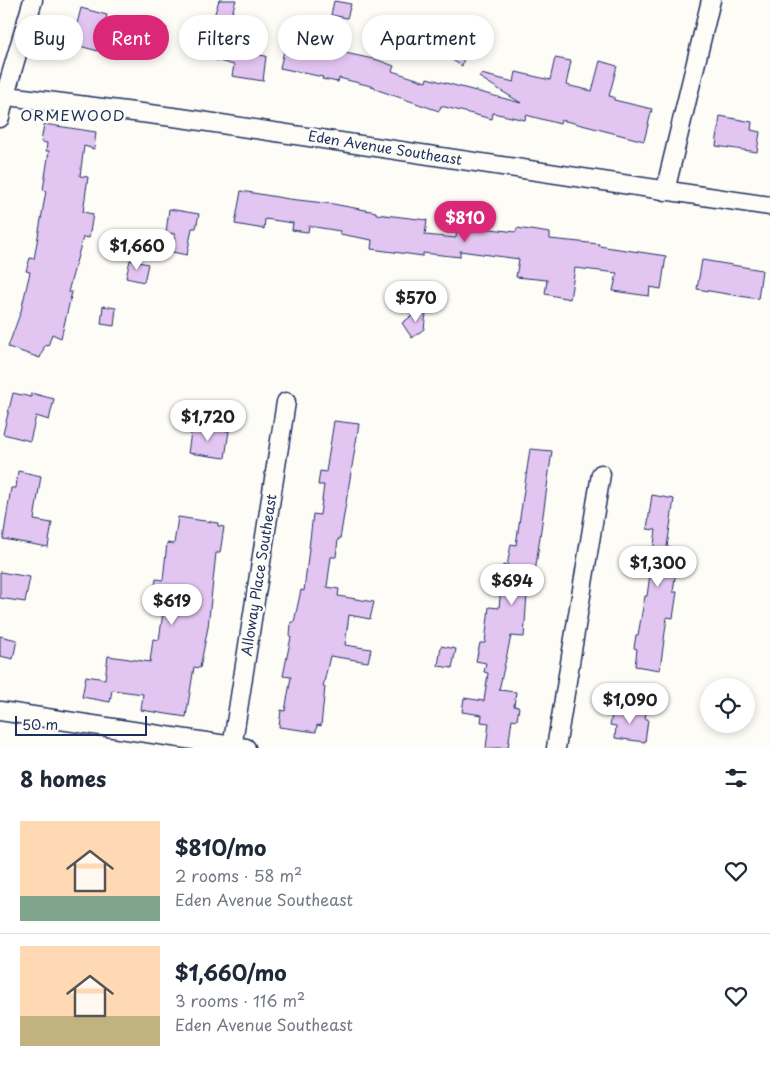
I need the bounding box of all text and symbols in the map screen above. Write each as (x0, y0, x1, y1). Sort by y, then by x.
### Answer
chip: Buy (15, 15, 83, 60)
chip: Rent (93, 15, 169, 60)
chip: Filters (179, 15, 268, 60)
chip: New (278, 15, 352, 60)
chip: Apartment (362, 15, 494, 60)
district label: ORMEWOOD (20, 103, 126, 126)
street label: Eden Avenue Southeast (307, 125, 464, 170)
pin: $810 (435, 200, 495, 243)
text: $810 (445, 205, 485, 229)
pin: $1,660 (96, 228, 178, 271)
text: $1,660 (109, 233, 165, 257)
pin: $570 (386, 280, 446, 323)
text: $570 (395, 285, 437, 309)
pin: $1,720 (167, 400, 249, 442)
text: $1,720 (181, 404, 235, 428)
street label: Alloway Place Southeast (235, 492, 282, 657)
pin: $1,300 (617, 546, 699, 588)
text: $1,300 (630, 550, 686, 574)
pin: $694 (482, 564, 542, 606)
text: $694 (491, 568, 533, 592)
pin: $619 (142, 584, 202, 626)
text: $619 (153, 588, 191, 612)
map controls (700, 678, 755, 733)
button: locate (700, 678, 755, 733)
pin: $1,090 (589, 682, 671, 725)
text: $1,090 (603, 687, 657, 711)
scale bar (15, 713, 148, 736)
text: 50 m (22, 714, 58, 735)
text: 8 homes (20, 762, 106, 794)
icon: filters (722, 764, 750, 792)
text: $810/mo (175, 831, 266, 863)
icon: home (60, 841, 120, 901)
icon: heart (722, 857, 750, 885)
text: 2 rooms · 58 m² (175, 863, 302, 887)
text: Eden Avenue Southeast (175, 887, 353, 911)
text: $1,660/mo (175, 956, 287, 988)
icon: home (60, 966, 120, 1026)
icon: heart (722, 982, 750, 1010)
text: 3 rooms · 116 m² (175, 988, 305, 1012)
text: Eden Avenue Southeast (175, 1012, 353, 1036)

